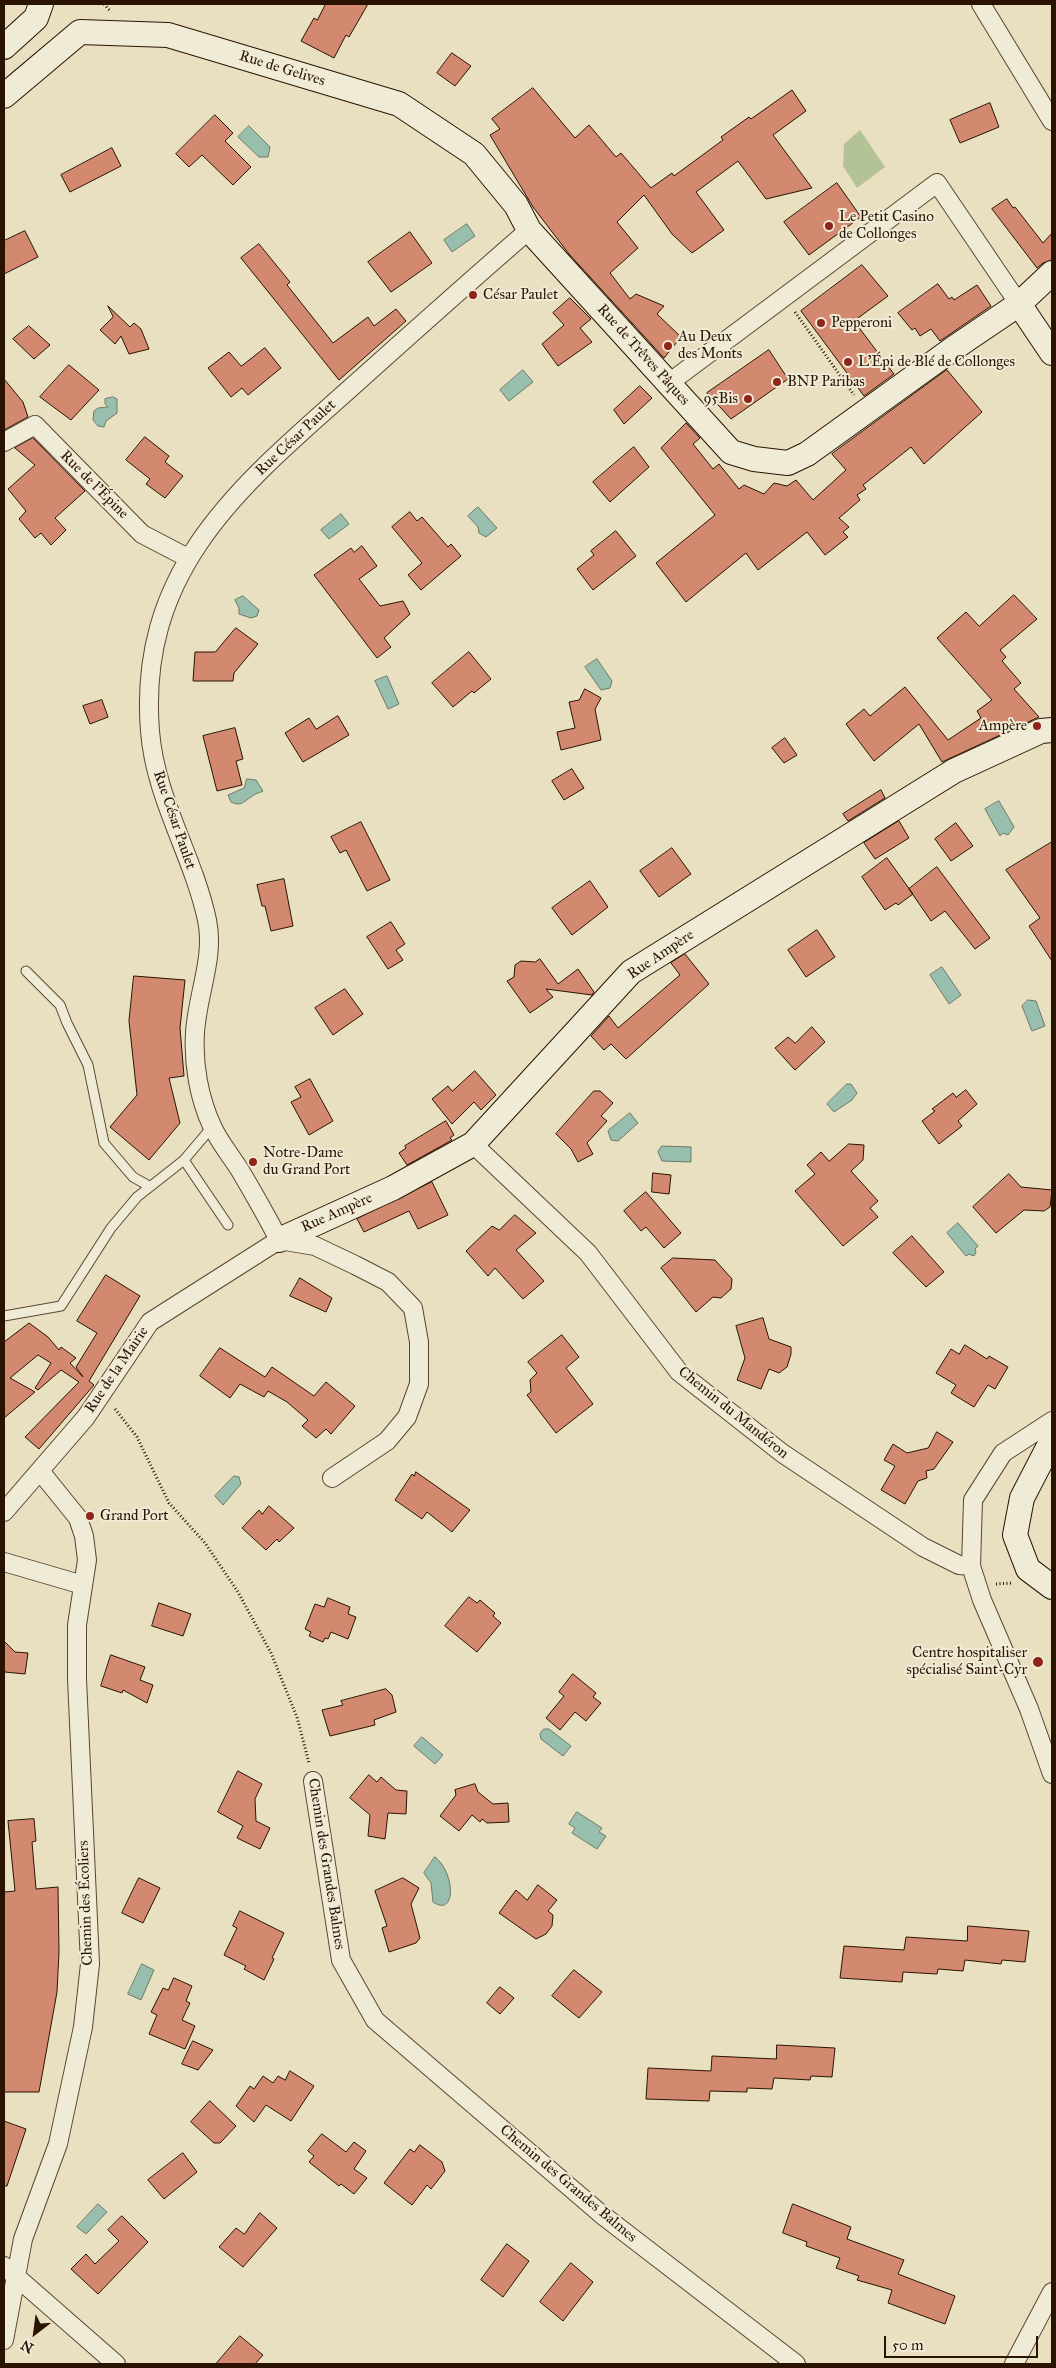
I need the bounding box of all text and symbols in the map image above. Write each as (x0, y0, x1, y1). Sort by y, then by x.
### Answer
street label: Rue de Gelives (237, 47, 327, 91)
place label: Le Petit Casino de Collonges (839, 208, 934, 243)
marker: Le Petit Casino de Collonges (823, 220, 835, 232)
place label: César Paulet (483, 286, 558, 304)
marker: César Paulet (467, 289, 479, 301)
street label: Rue de Trêves Pâques (593, 301, 693, 409)
place label: Pepperoni (831, 314, 892, 332)
marker: Pepperoni (815, 317, 827, 329)
place label: Au Deux des Monts (678, 328, 742, 363)
marker: Au Deux des Monts (662, 340, 674, 352)
place label: L'Épi de Blé de Collonges (858, 353, 1015, 371)
marker: L'Épi de Blé de Collonges (842, 356, 854, 368)
place label: BNP Paribas (787, 373, 865, 391)
marker: BNP Paribas (771, 376, 783, 388)
place label: 95Bis (704, 390, 738, 408)
marker: 95Bis (742, 393, 754, 405)
street label: Rue César Paulet (252, 396, 340, 480)
street label: Rue de l'Épine (56, 447, 132, 523)
place label: Ampère (979, 717, 1027, 735)
marker: Ampère (1031, 720, 1043, 732)
street label: Rue César Paulet (149, 768, 199, 872)
street label: Rue Ampère (624, 926, 698, 984)
place label: Notre-Dame du Grand Port (263, 1144, 350, 1179)
marker: Notre-Dame du Grand Port (247, 1156, 259, 1168)
street label: Rue Ampère (299, 1189, 375, 1237)
street label: Rue de la Mairie (81, 1323, 153, 1417)
street label: Chemin du Mandéron (674, 1363, 792, 1463)
place label: Grand Port (100, 1507, 169, 1525)
marker: Grand Port (84, 1510, 96, 1522)
place label: Centre hospitaliser spécialisé Saint-Cyr (906, 1644, 1027, 1679)
marker: Centre hospitaliser spécialisé Saint-Cyr (1031, 1655, 1045, 1669)
street label: Chemin des Grandes Balmes (304, 1777, 348, 1951)
street label: Chemin des Écoliers (75, 1840, 97, 1966)
street label: Chemin des Grandes Balmes (496, 2121, 640, 2247)
north arrow (10, 2308, 60, 2358)
scale bar (886, 2326, 1040, 2358)
text: N (18, 2336, 37, 2357)
text: 50 m (892, 2336, 924, 2354)

